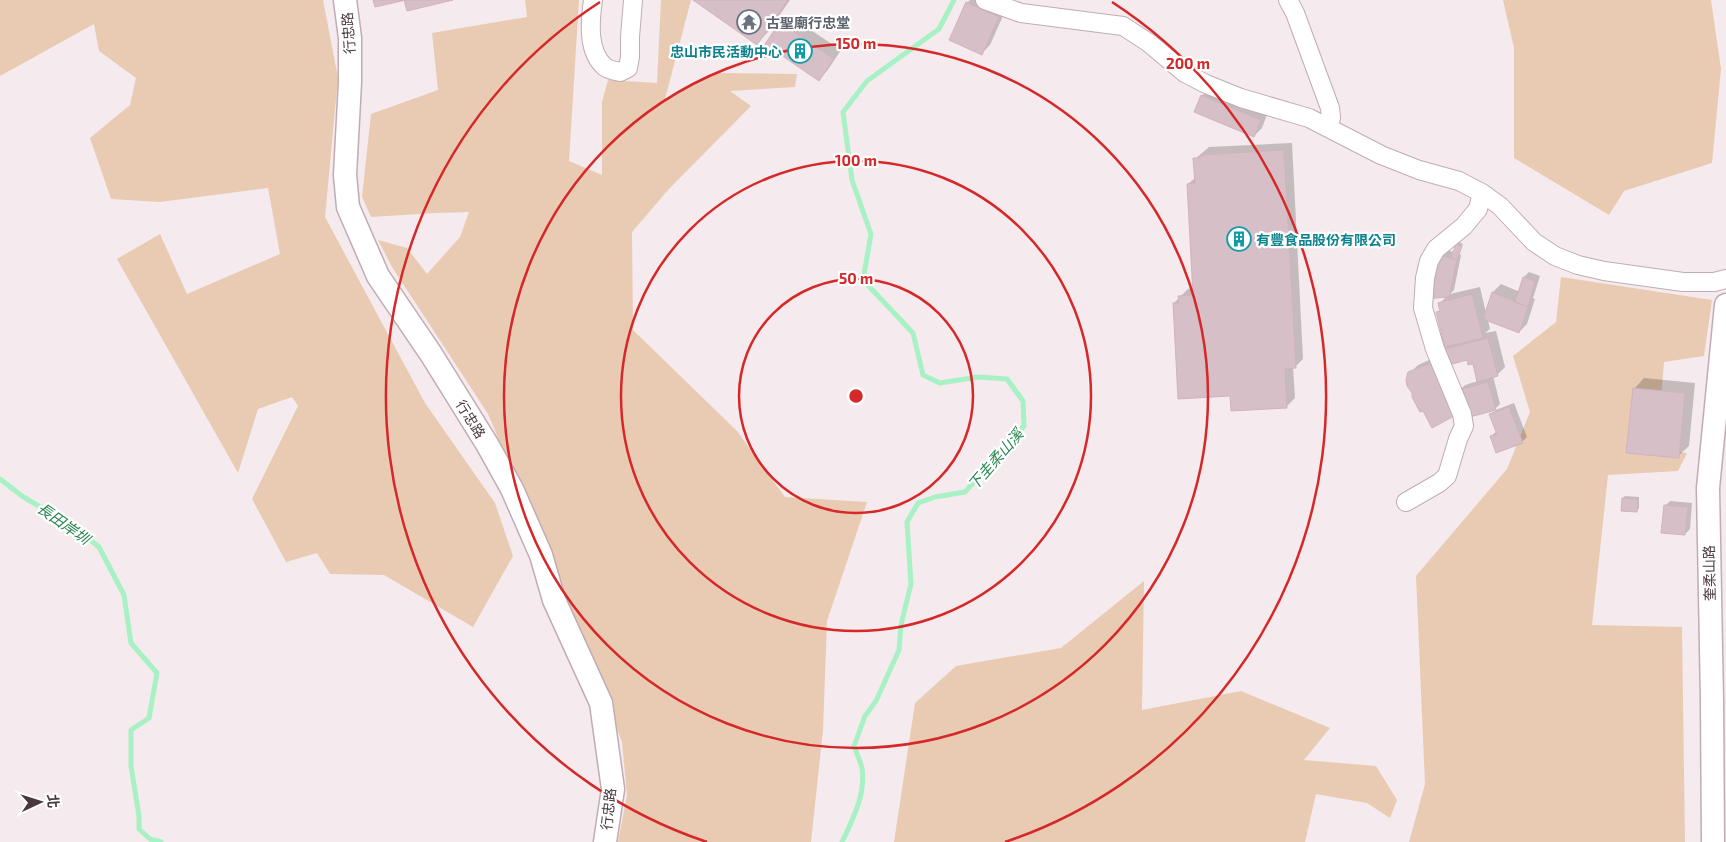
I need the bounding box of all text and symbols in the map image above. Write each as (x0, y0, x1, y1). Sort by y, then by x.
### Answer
temple icon: 古聖廟行忠堂 (736, 9, 762, 35)
street label: 行忠路 (338, 11, 358, 55)
place label: 古聖廟行忠堂 (766, 14, 850, 31)
text: 150 m (836, 34, 876, 52)
building icon: 忠山市民活動中心 (787, 38, 813, 64)
place label: 忠山市民活動中心 (670, 43, 782, 60)
text: 200 m (1166, 54, 1210, 72)
text: 100 m (835, 151, 877, 169)
building icon: 有豐食品股份有限公司 (1226, 226, 1252, 252)
place label: 有豐食品股份有限公司 (1256, 231, 1396, 248)
text: 50 m (839, 269, 873, 287)
centre of rings (847, 387, 865, 405)
street label: 行忠路 (453, 397, 489, 441)
water label: 下圭柔山溪 (964, 423, 1028, 493)
water label: 長田岸圳 (34, 498, 95, 549)
street label: 奎柔山路 (1700, 545, 1718, 601)
north arrow (15, 777, 65, 827)
street label: 行忠路 (597, 787, 619, 831)
text: 北 (44, 793, 62, 809)

